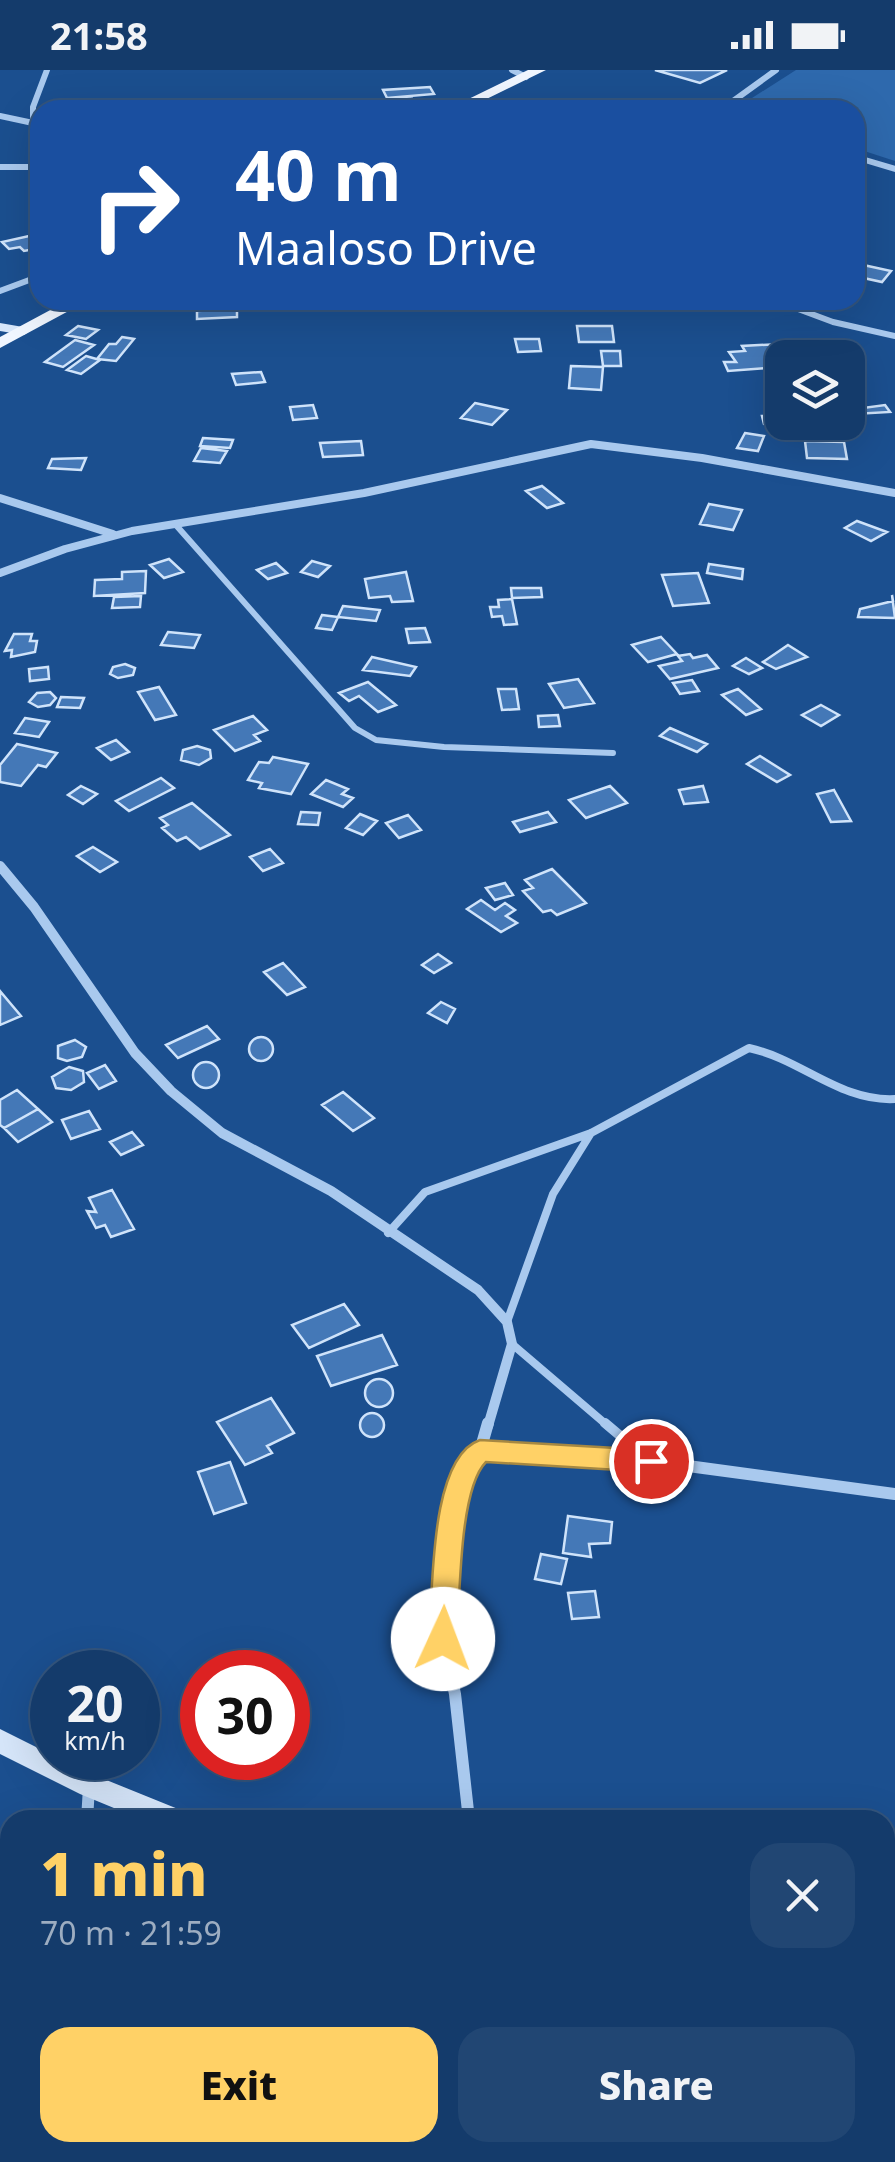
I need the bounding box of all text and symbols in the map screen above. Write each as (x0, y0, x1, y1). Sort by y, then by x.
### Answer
text: 21:58 (50, 9, 148, 61)
text: 40 m (235, 126, 402, 222)
icon: right (70, 140, 200, 270)
text: Maaloso Drive (235, 217, 537, 278)
map controls (765, 340, 865, 440)
button: layers (765, 340, 865, 440)
pin (609, 1419, 694, 1504)
icon: arrive (624, 1434, 679, 1489)
position arrow (391, 1587, 495, 1691)
speed limit sign: 30 (180, 1650, 310, 1780)
text: 20 (66, 1669, 124, 1737)
text: km/h (64, 1723, 126, 1757)
text: 1 min (40, 1832, 208, 1914)
button: close (750, 1843, 855, 1948)
text: 70 m · 21:59 (40, 1911, 222, 1954)
button: Exit (40, 2027, 438, 2142)
button: Share (458, 2027, 855, 2142)

